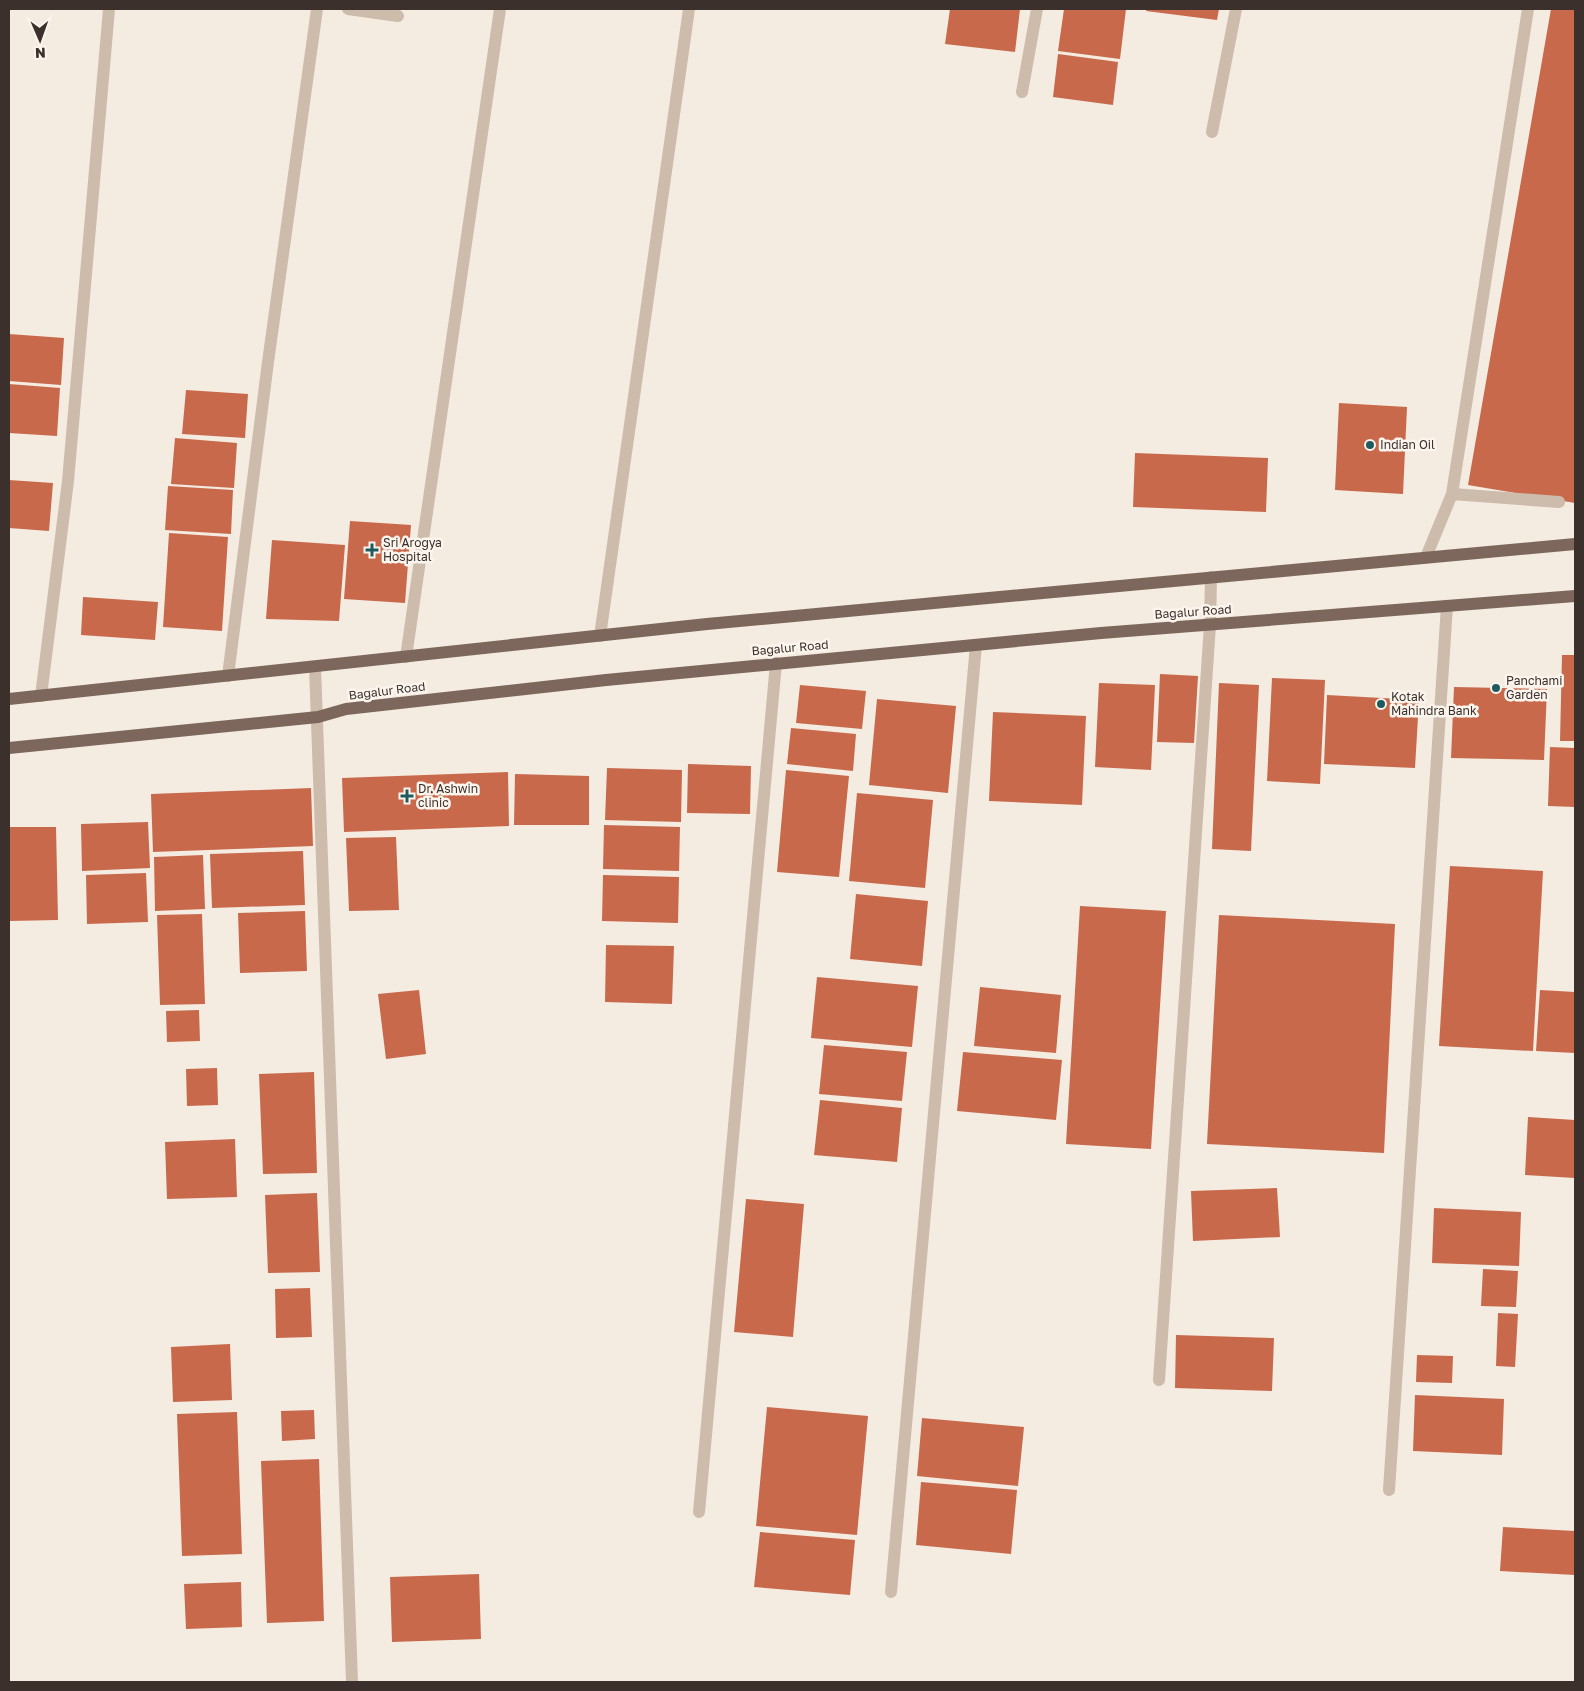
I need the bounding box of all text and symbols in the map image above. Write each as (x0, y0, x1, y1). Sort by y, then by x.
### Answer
north arrow (15, 15, 65, 65)
text: N (35, 45, 46, 62)
place label: Indian Oil (1380, 437, 1435, 452)
marker: Indian Oil (1364, 439, 1376, 451)
place label: Sri Arogya Hospital (383, 535, 442, 564)
marker: Sri Arogya Hospital (365, 543, 379, 557)
street label: Bagalur Road (1154, 601, 1232, 622)
street label: Bagalur Road (751, 637, 829, 658)
place label: Panchami Garden (1506, 673, 1562, 702)
street label: Bagalur Road (348, 678, 426, 703)
marker: Panchami Garden (1490, 682, 1502, 694)
place label: Kotak Mahindra Bank (1391, 689, 1477, 718)
marker: Kotak Mahindra Bank (1375, 698, 1387, 710)
place label: Dr. Ashwin clinic (418, 781, 478, 810)
marker: Dr. Ashwin clinic (400, 789, 414, 803)

